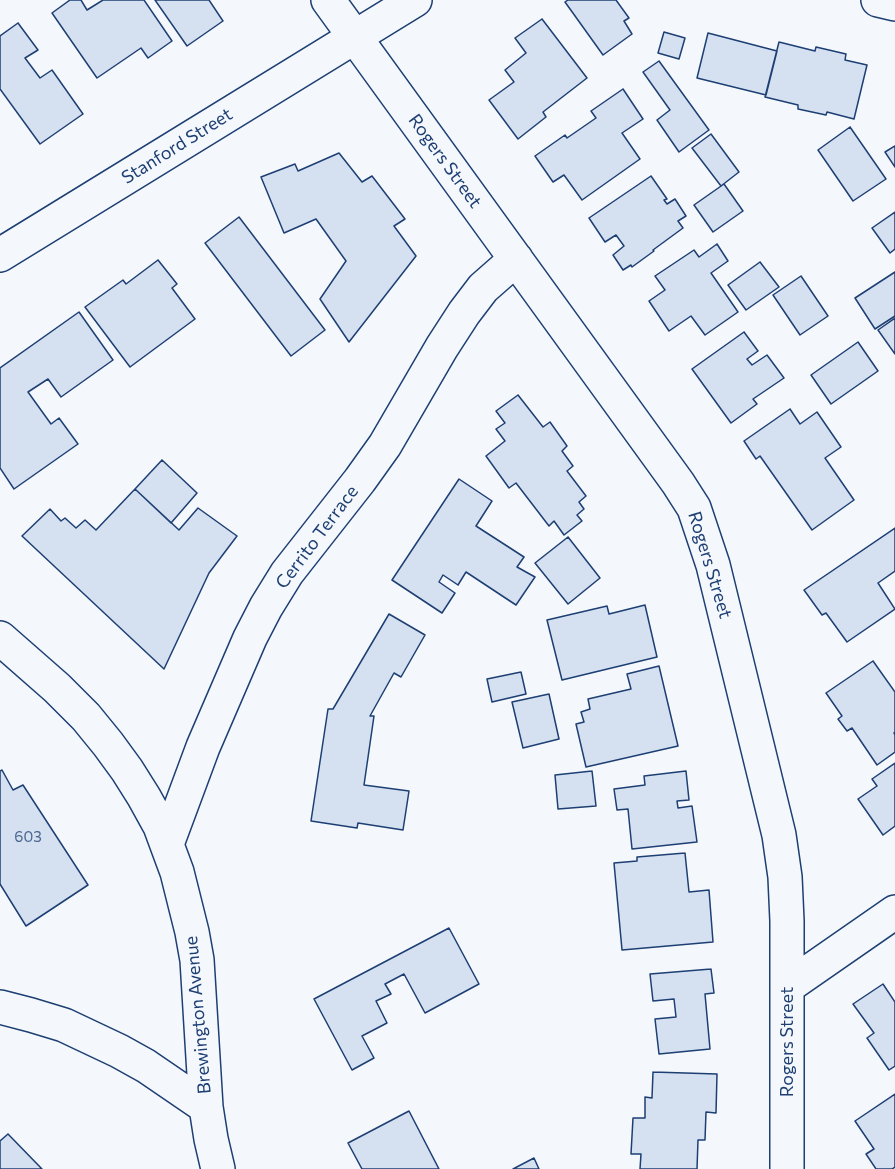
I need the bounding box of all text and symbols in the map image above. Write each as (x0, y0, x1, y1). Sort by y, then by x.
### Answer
street label: Stanford Street (118, 103, 236, 189)
street label: Rogers Street (404, 110, 486, 212)
street label: Cerrito Terrace (271, 481, 363, 593)
street label: Rogers Street (683, 509, 737, 621)
house number: 603 (14, 828, 42, 846)
street label: Brewington Avenue (180, 935, 216, 1095)
street label: Rogers Street (776, 987, 798, 1097)

